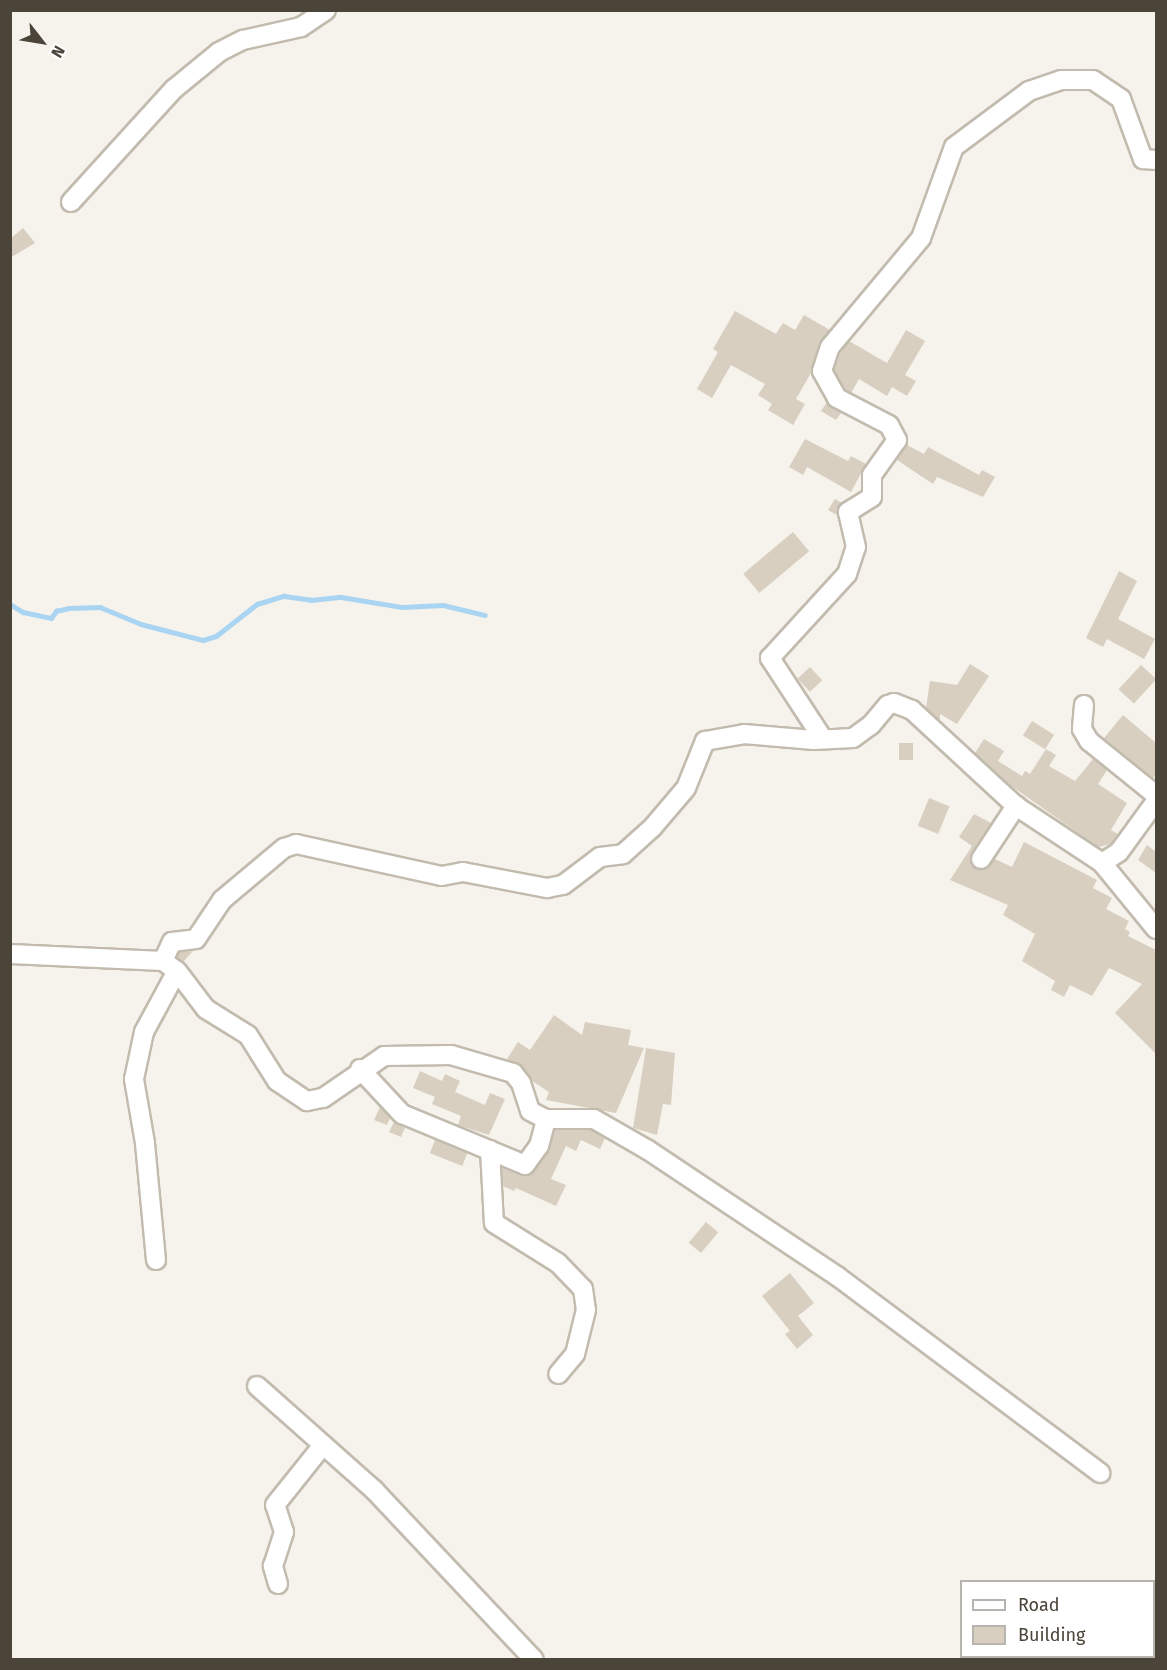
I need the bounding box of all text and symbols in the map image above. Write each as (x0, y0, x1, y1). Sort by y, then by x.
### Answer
north arrow (12, 12, 72, 72)
text: N (47, 42, 69, 61)
legend (960, 1580, 1155, 1658)
text: Road (1018, 1594, 1060, 1616)
text: Building (1018, 1624, 1085, 1646)

